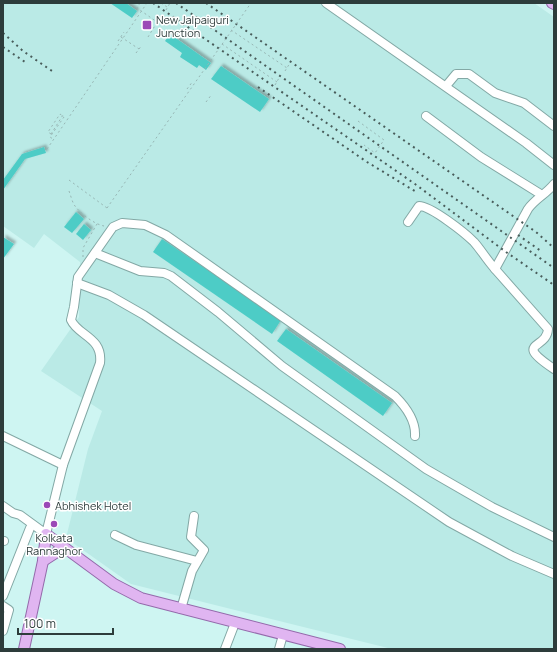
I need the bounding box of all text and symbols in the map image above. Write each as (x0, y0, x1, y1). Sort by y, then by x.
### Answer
place label: New Jalpaiguri Junction (156, 12, 229, 40)
marker: New Jalpaiguri Junction (141, 19, 153, 31)
place label: Abhishek Hotel (55, 498, 131, 513)
marker: Abhishek Hotel (42, 500, 52, 510)
marker: Kolkata Rannaghor (49, 519, 59, 529)
place label: Kolkata Rannaghor (26, 530, 82, 558)
scale bar (18, 610, 113, 636)
text: 100 m (24, 615, 56, 632)

